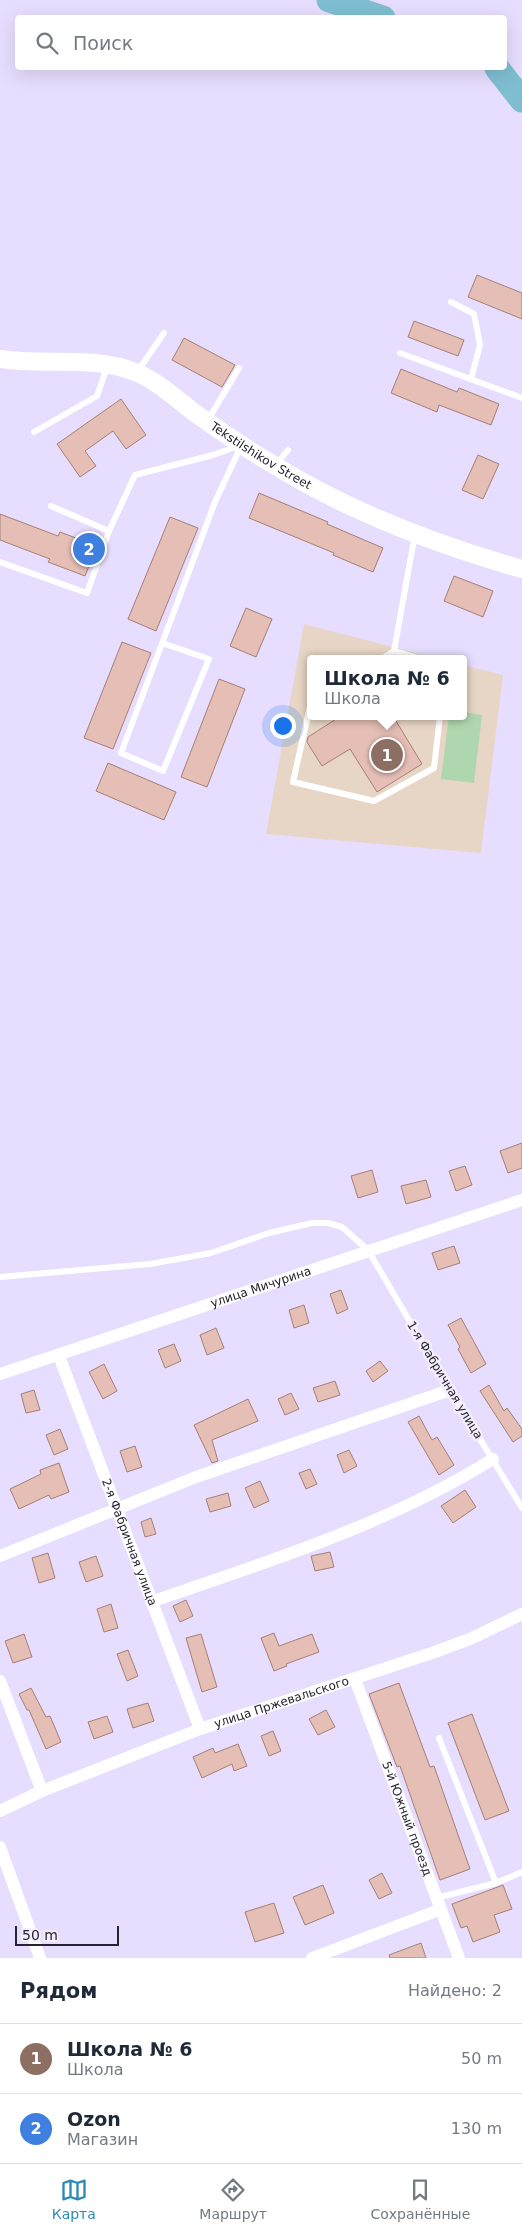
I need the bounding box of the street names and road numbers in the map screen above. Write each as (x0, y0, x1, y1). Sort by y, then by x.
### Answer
street label: Tekstilshikov Street (207, 419, 314, 492)
street label: улица Мичурина (209, 1264, 313, 1310)
street label: 1-я Фабричная улица (404, 1319, 486, 1441)
street label: 2-я Фабричная улица (99, 1477, 160, 1608)
street label: улица Пржевальского (212, 1674, 351, 1731)
street label: 5-й Южный проезд (379, 1759, 435, 1878)

